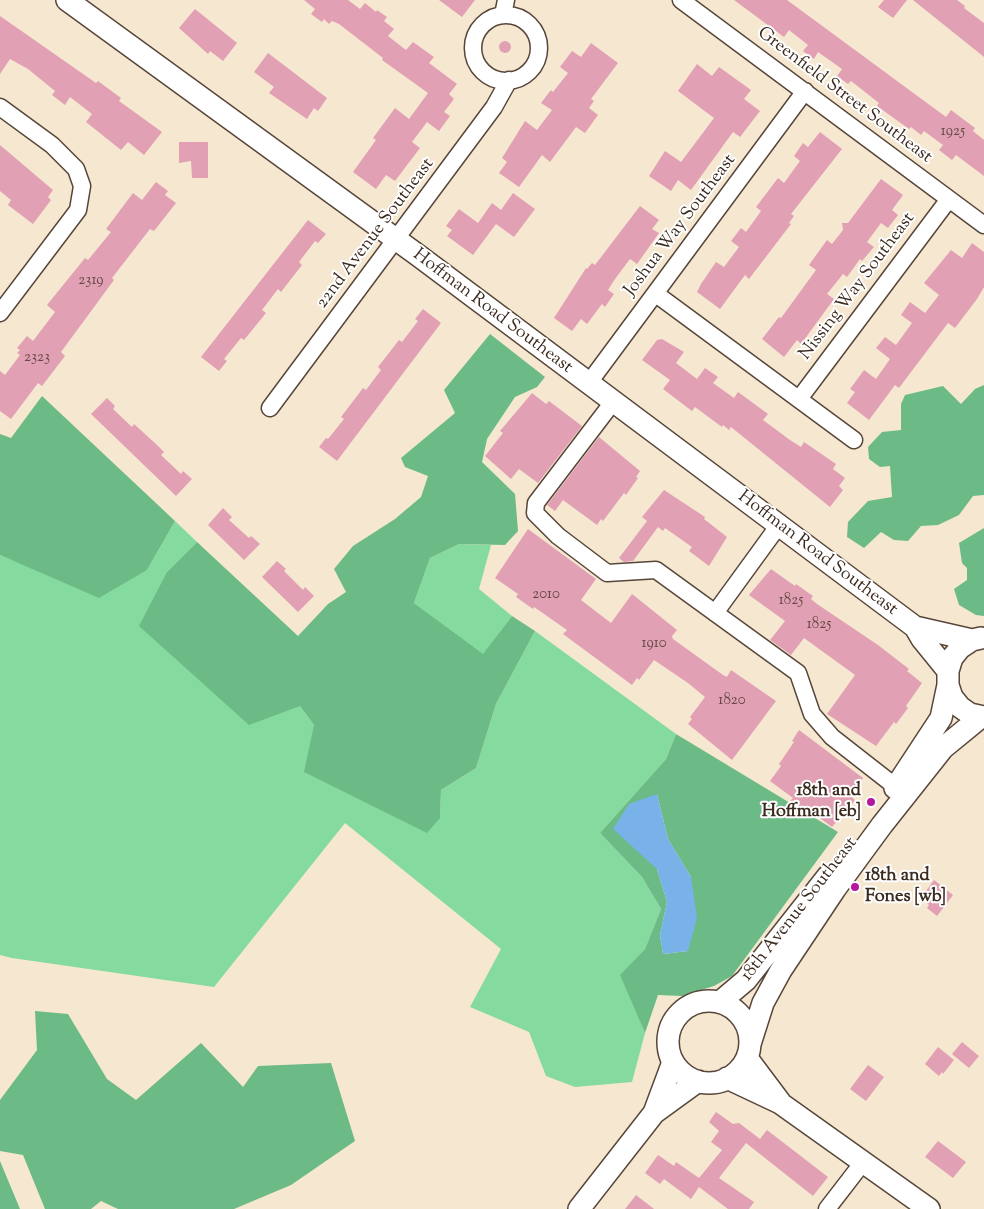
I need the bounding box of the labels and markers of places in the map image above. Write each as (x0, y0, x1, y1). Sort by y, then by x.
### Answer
place label: 18th and Hoffman [eb] (762, 781, 861, 824)
marker: 18th and Hoffman [eb] (865, 796, 877, 808)
place label: 18th and Fones [wb] (865, 866, 946, 909)
marker: 18th and Fones [wb] (849, 881, 861, 893)

